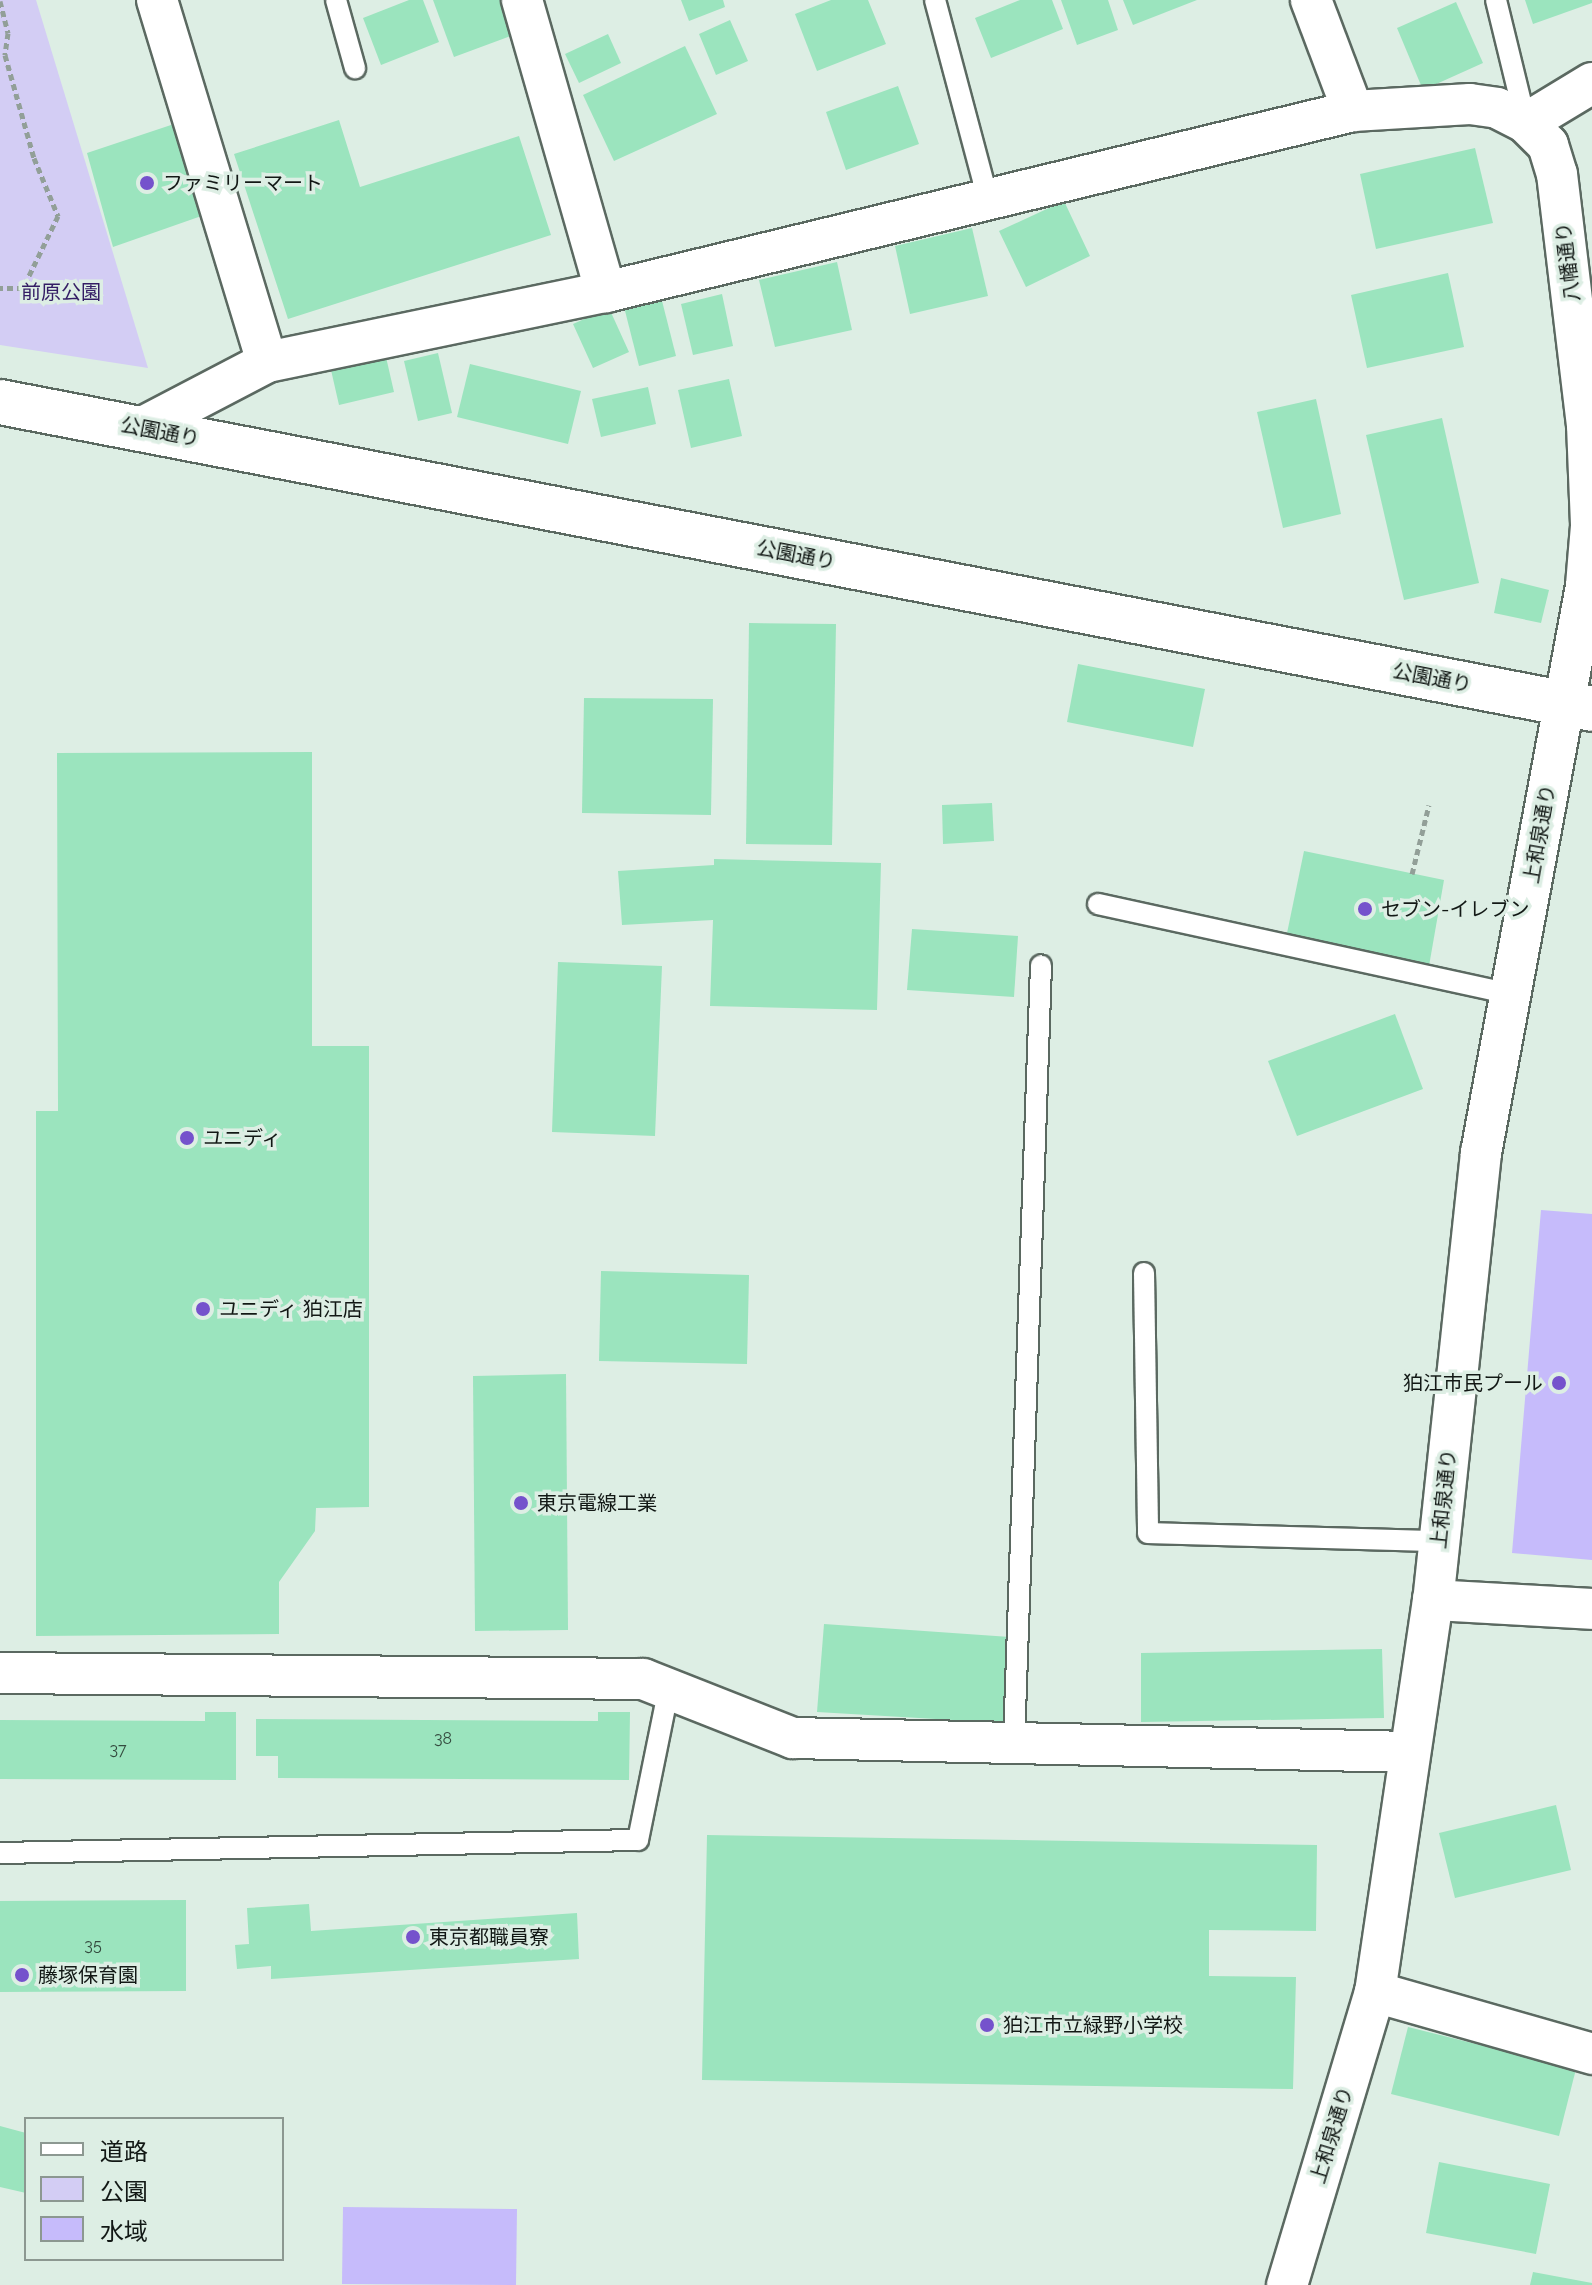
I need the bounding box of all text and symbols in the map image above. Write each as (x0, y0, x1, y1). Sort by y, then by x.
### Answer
place label: ファミリーマート (163, 171, 323, 195)
marker: ファミリーマート (138, 174, 156, 192)
street label: 八幡通り (1551, 221, 1585, 303)
park label: 前原公園 (21, 280, 101, 304)
street label: 公園通り (118, 413, 202, 451)
street label: 公園通り (754, 536, 838, 574)
street label: 公園通り (1390, 659, 1474, 697)
street label: 上和泉通り (1519, 783, 1561, 885)
place label: セブン-イレブン (1381, 897, 1529, 921)
marker: セブン-イレブン (1356, 900, 1374, 918)
place label: ユニディ (203, 1126, 283, 1150)
marker: ユニディ (178, 1129, 196, 1147)
place label: ユニディ 狛江店 (219, 1297, 364, 1321)
marker: ユニディ 狛江店 (194, 1300, 212, 1318)
place label: 狛江市民プール (1403, 1371, 1543, 1395)
marker: 狛江市民プール (1550, 1374, 1568, 1392)
street label: 上和泉通り (1427, 1448, 1461, 1550)
place label: 東京電線工業 (537, 1491, 657, 1515)
marker: 東京電線工業 (512, 1494, 530, 1512)
house number: 38 (434, 1729, 452, 1749)
house number: 37 (109, 1740, 127, 1760)
place label: 東京都職員寮 (429, 1925, 549, 1949)
marker: 東京都職員寮 (404, 1928, 422, 1946)
house number: 35 (84, 1936, 102, 1956)
place label: 藤塚保育園 (38, 1963, 138, 1987)
marker: 藤塚保育園 (13, 1966, 31, 1984)
place label: 狛江市立緑野小学校 (1003, 2013, 1183, 2037)
marker: 狛江市立緑野小学校 (978, 2016, 996, 2034)
street label: 上和泉通り (1306, 2084, 1358, 2186)
legend (24, 2117, 284, 2261)
text: 道路 (100, 2137, 148, 2166)
text: 公園 (100, 2177, 148, 2206)
text: 水域 (100, 2217, 148, 2246)

